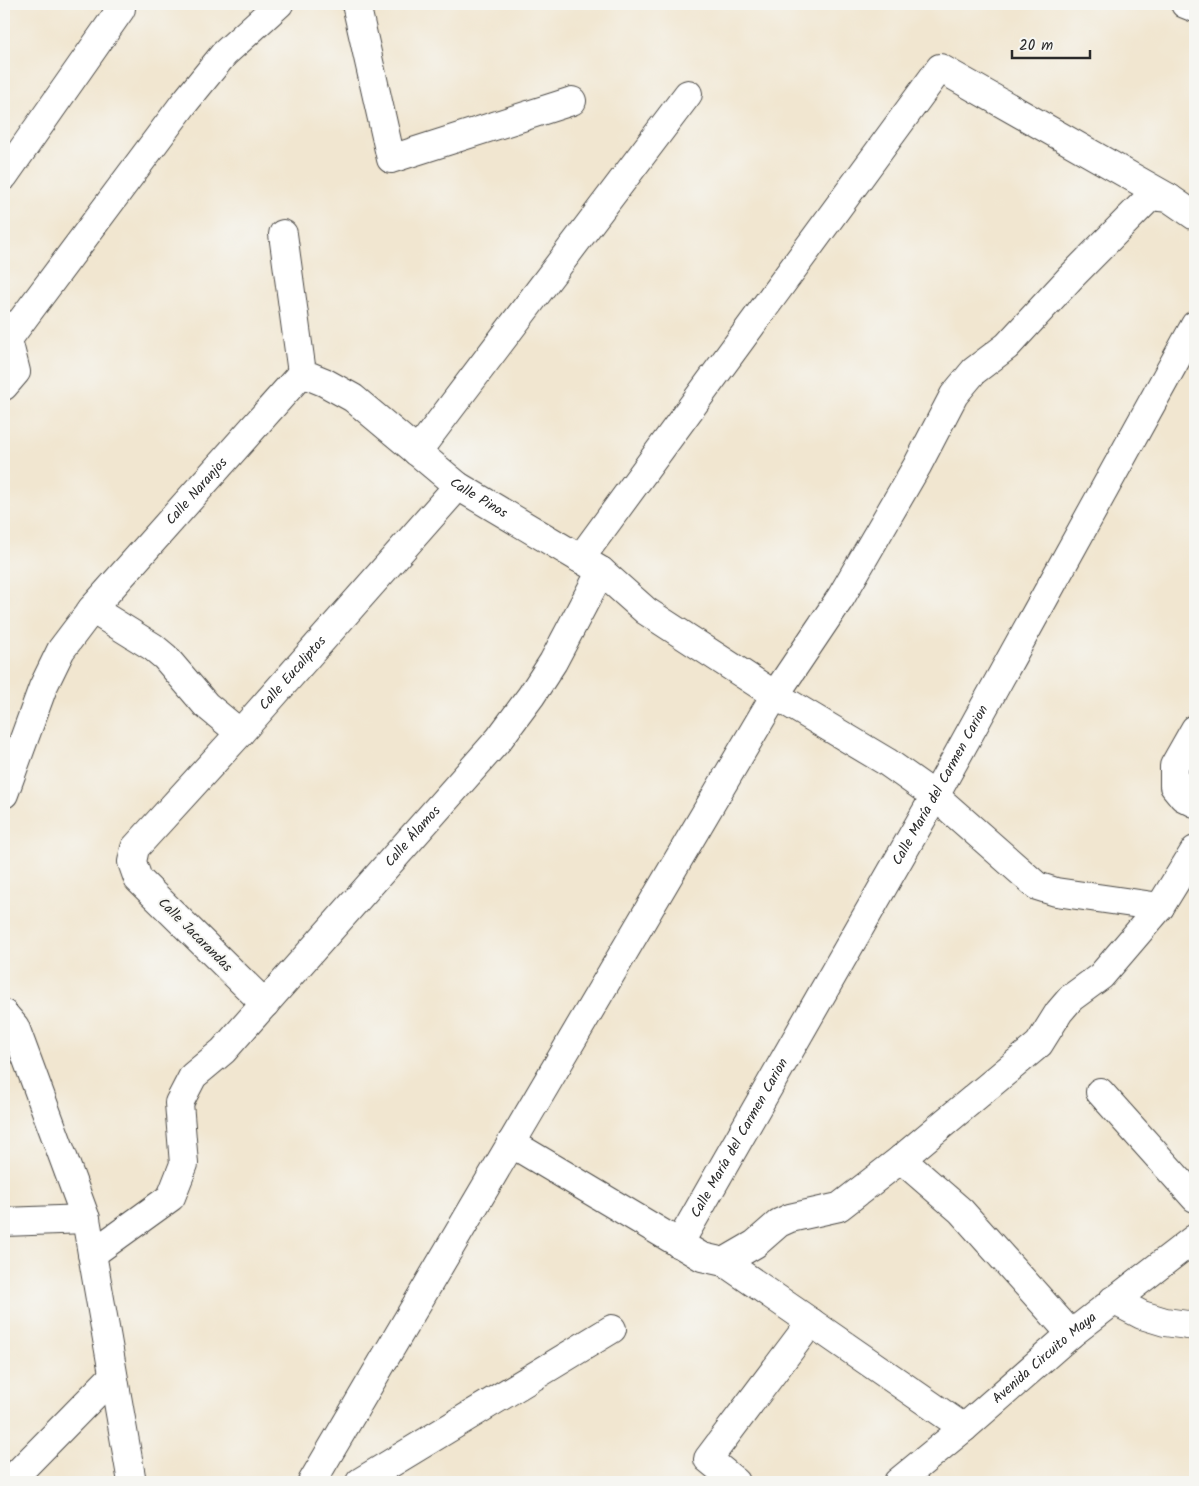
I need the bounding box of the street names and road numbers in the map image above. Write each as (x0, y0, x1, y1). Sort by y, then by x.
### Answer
street label: Calle Naranjos (160, 452, 233, 530)
street label: Calle Pinos (444, 472, 512, 524)
street label: Calle Eucaliptos (254, 631, 332, 715)
street label: Calle María del Carmen Carion (887, 701, 994, 870)
street label: Calle Álamos (379, 801, 446, 872)
street label: Calle Jacarandas (153, 893, 237, 977)
street label: Calle María del Carmen Carion (685, 1054, 794, 1222)
street label: Avenida Circuito Maya (987, 1307, 1102, 1409)

